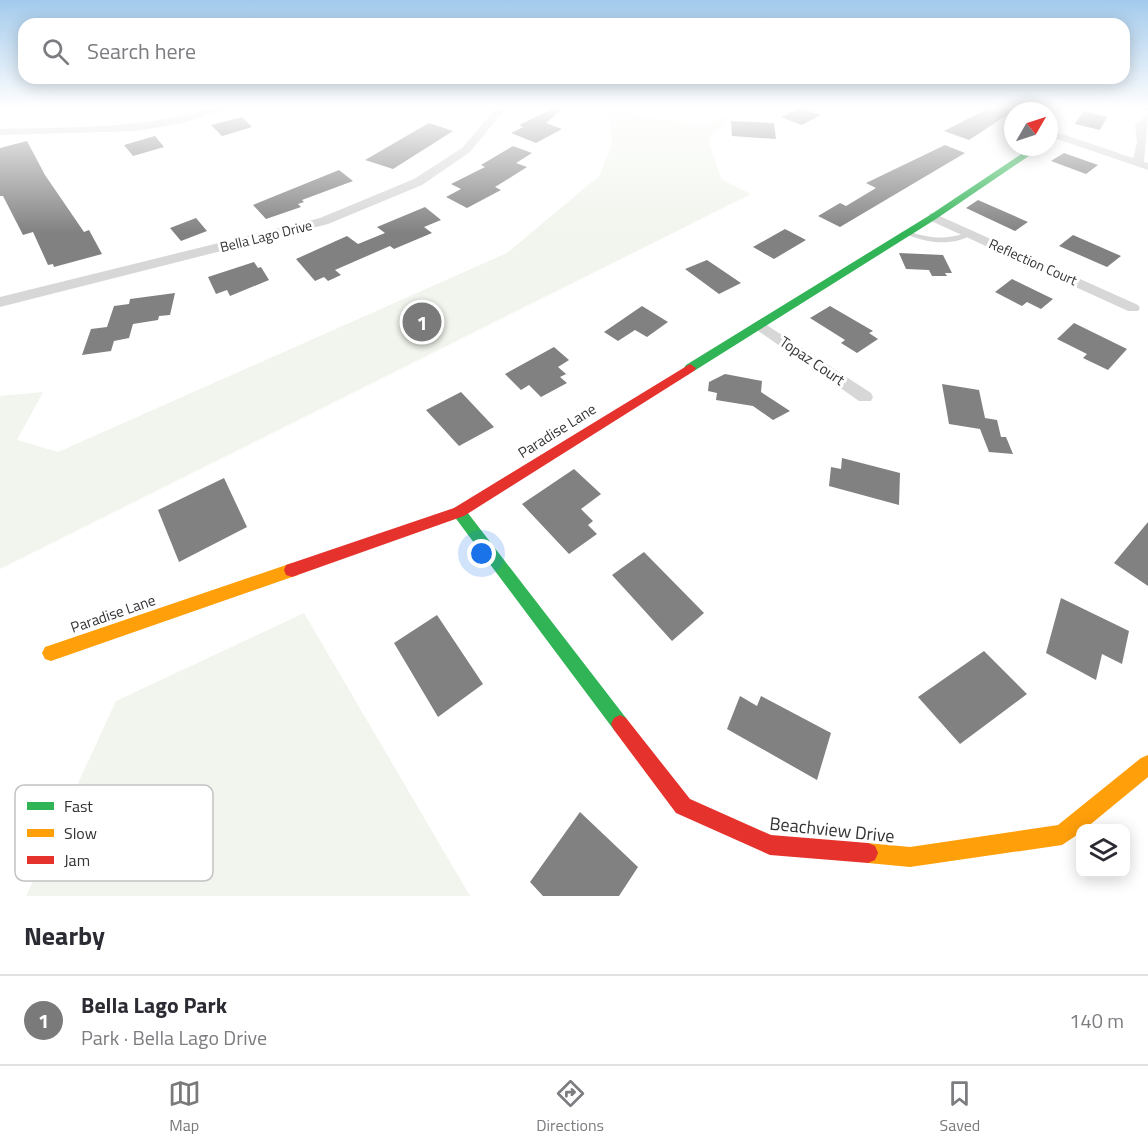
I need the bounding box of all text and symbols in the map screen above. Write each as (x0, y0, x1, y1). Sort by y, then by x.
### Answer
search box (18, 18, 1130, 84)
text: Search here (87, 34, 196, 68)
icon: search (39, 35, 72, 68)
north arrow (1004, 102, 1058, 156)
street label: Bella Lago Drive (218, 214, 314, 257)
street label: Reflection Court (986, 233, 1081, 290)
pin: 1 (402, 300, 442, 344)
street label: Topaz Court (775, 330, 850, 391)
street label: Paradise Lane (513, 397, 600, 464)
your location (467, 539, 496, 568)
street label: Paradise Lane (67, 588, 158, 639)
legend (15, 785, 213, 881)
text: Fast (64, 794, 93, 818)
street label: Beachview Drive (768, 810, 896, 849)
text: Slow (64, 821, 97, 845)
map controls (1076, 824, 1130, 878)
button: layers (1076, 824, 1130, 878)
text: Jam (64, 848, 90, 872)
text: Nearby (24, 916, 105, 955)
text: Bella Lago Park (81, 988, 227, 1022)
text: 1 (38, 1005, 49, 1036)
text: 140 m (1069, 1005, 1124, 1036)
text: Park · Bella Lago Drive (81, 1022, 267, 1053)
tab: Map (168, 1077, 201, 1137)
tab: Directions (536, 1077, 604, 1137)
tab: Saved (940, 1077, 980, 1137)

